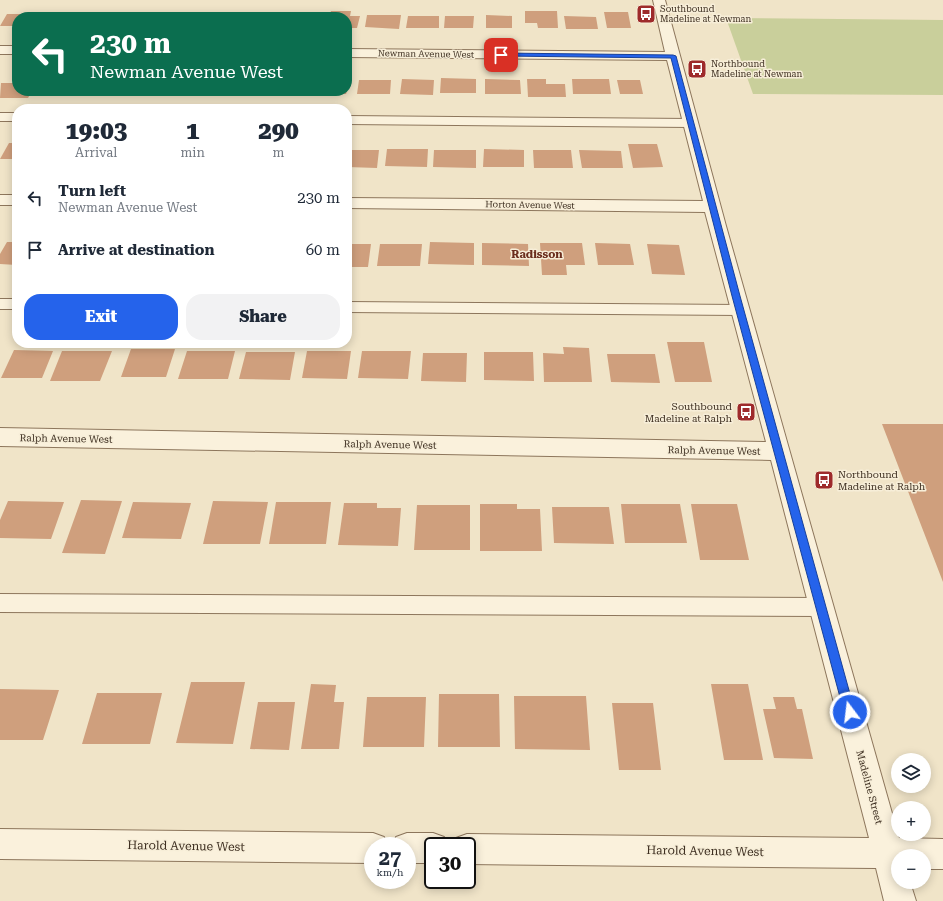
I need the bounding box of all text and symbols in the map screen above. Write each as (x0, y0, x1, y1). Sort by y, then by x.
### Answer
bus stop icon: Southbound Madeline at Newman (635, 3, 657, 25)
place label: Southbound Madeline at Newman (660, 4, 751, 24)
text: 230 m (90, 27, 171, 60)
icon: left (24, 28, 76, 80)
pin (484, 38, 518, 72)
icon: arrive (490, 44, 512, 66)
street label: Newman Avenue West (378, 48, 475, 60)
bus stop icon: Northbound Madeline at Newman (686, 58, 708, 80)
place label: Northbound Madeline at Newman (711, 59, 802, 79)
text: Newman Avenue West (90, 61, 283, 82)
text: 19:03 (65, 117, 127, 145)
text: 1 (186, 117, 199, 145)
text: 290 (258, 117, 299, 145)
text: Arrival (75, 145, 117, 160)
text: min (180, 145, 205, 160)
text: m (272, 145, 284, 160)
text: Turn left (58, 182, 126, 200)
icon: left (24, 187, 46, 209)
text: 230 m (297, 189, 340, 207)
street label: Horton Avenue West (485, 199, 575, 211)
text: Newman Avenue West (58, 200, 197, 215)
icon: arrive (24, 239, 46, 261)
text: Arrive at destination (58, 241, 214, 259)
text: 60 m (306, 241, 340, 259)
district label: Radisson (511, 248, 563, 261)
button: Exit (24, 294, 178, 340)
button: Share (186, 294, 340, 340)
place label: Southbound Madeline at Ralph (645, 401, 733, 424)
bus stop icon: Southbound Madeline at Ralph (735, 401, 757, 423)
street label: Ralph Avenue West (19, 432, 113, 445)
street label: Ralph Avenue West (343, 438, 437, 451)
street label: Ralph Avenue West (667, 444, 761, 457)
bus stop icon: Northbound Madeline at Ralph (813, 469, 835, 491)
place label: Northbound Madeline at Ralph (838, 469, 926, 492)
position arrow (829, 691, 871, 733)
street label: Madeline Street (854, 749, 885, 826)
map controls (891, 753, 931, 889)
button: layers (891, 753, 931, 793)
button: + (891, 801, 931, 841)
speed limit sign: 30 (424, 837, 476, 889)
street label: Harold Avenue West (127, 838, 245, 854)
street label: Harold Avenue West (646, 843, 764, 859)
text: 27 (379, 846, 401, 870)
button: − (891, 849, 931, 889)
text: km/h (377, 867, 403, 878)

